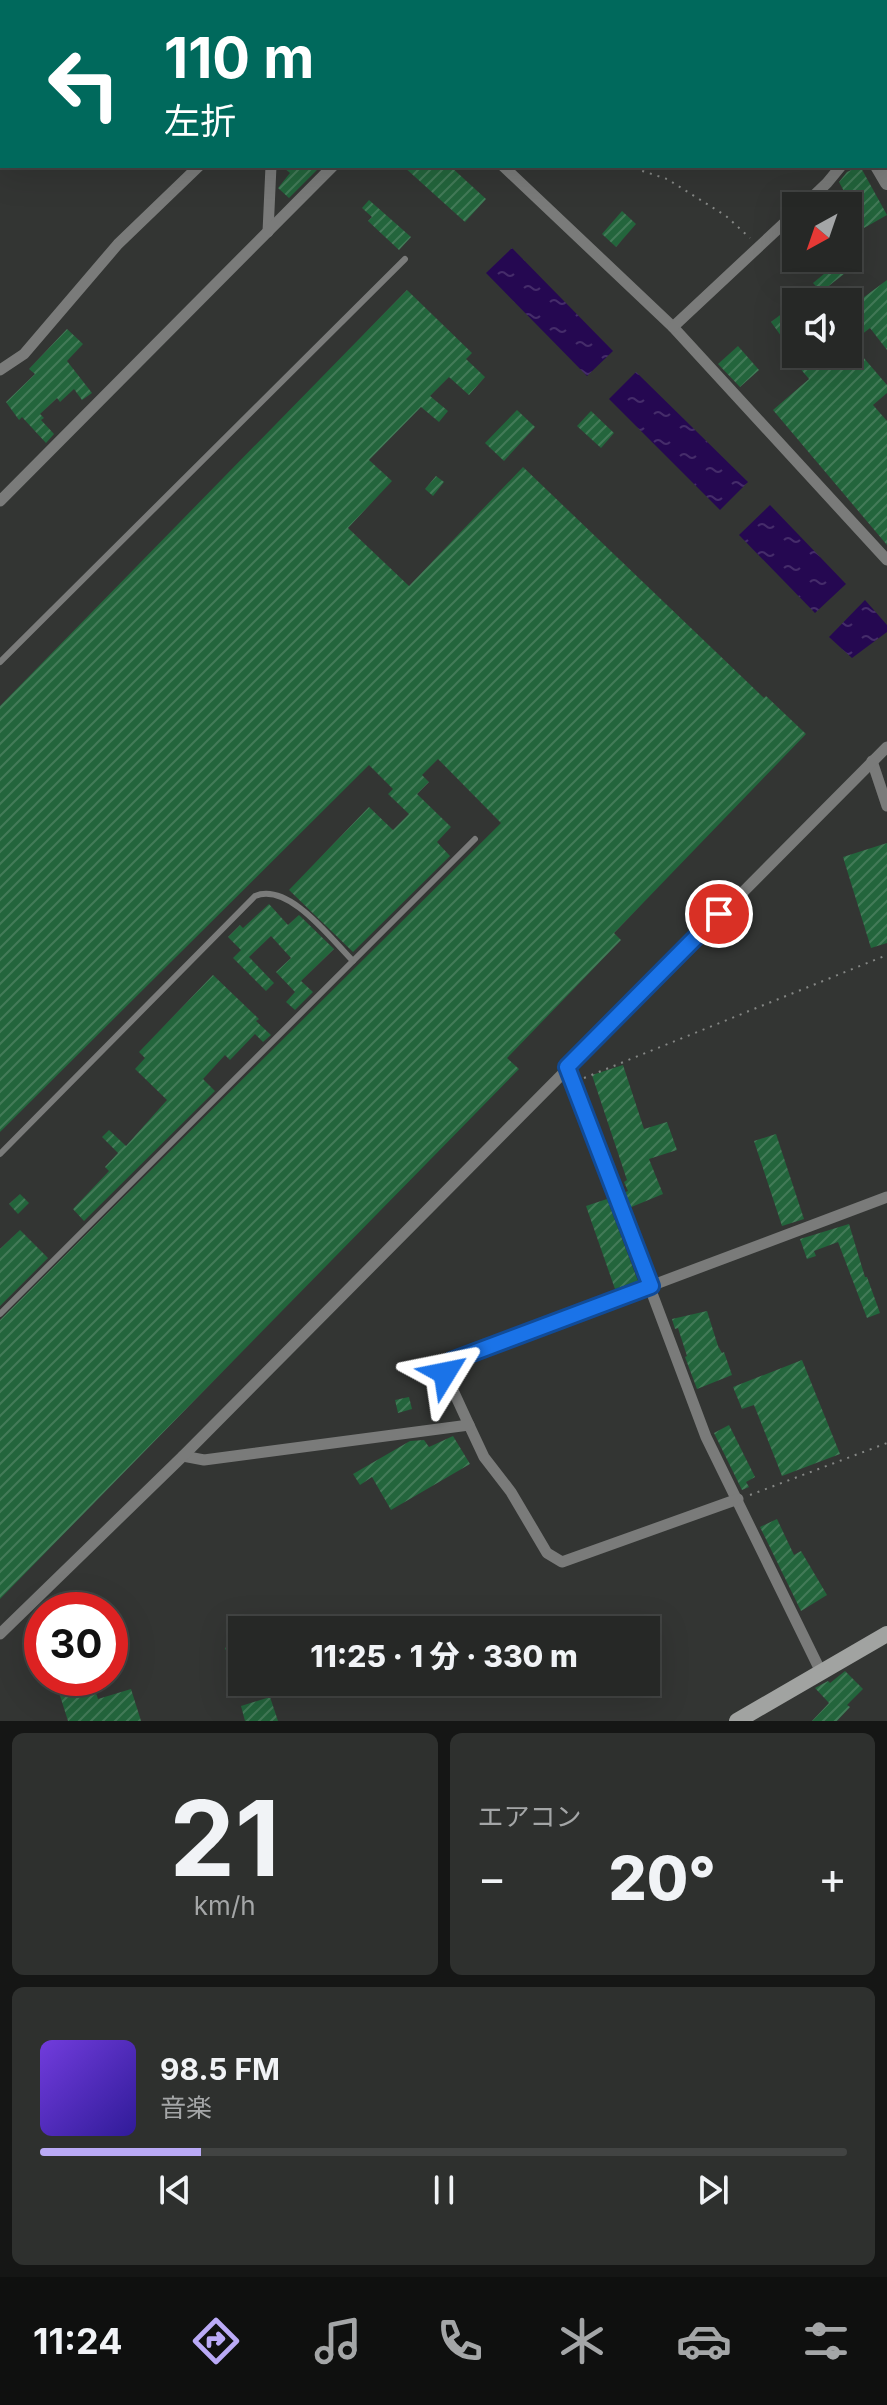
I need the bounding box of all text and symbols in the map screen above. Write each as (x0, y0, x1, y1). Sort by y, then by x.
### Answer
text: 110 m (164, 24, 314, 92)
icon: left (32, 32, 136, 136)
text: 左折 (164, 99, 236, 143)
north arrow (782, 192, 862, 272)
map controls (782, 192, 862, 368)
button: sound (782, 288, 862, 368)
pin (685, 880, 753, 948)
icon: arrive (697, 892, 741, 936)
position arrow (403, 1331, 487, 1415)
speed limit sign: 30 (24, 1592, 128, 1696)
text: 11:25 · 1 分 · 330 m (310, 1638, 578, 1674)
text: 21 (170, 1775, 280, 1901)
text: エアコン (478, 1801, 582, 1832)
text: 20° (609, 1842, 716, 1914)
text: − (478, 1851, 507, 1905)
text: + (818, 1851, 847, 1905)
text: km/h (194, 1890, 256, 1921)
text: 98.5 FM (160, 2051, 280, 2087)
text: 音楽 (160, 2092, 212, 2123)
icon: previous (153, 2168, 197, 2212)
icon: pause (422, 2168, 466, 2212)
icon: next (691, 2168, 735, 2212)
icon: directions (188, 2313, 244, 2369)
icon: music (310, 2313, 366, 2369)
icon: phone (432, 2313, 488, 2369)
icon: climate (554, 2313, 610, 2369)
icon: car (676, 2313, 732, 2369)
icon: filters (798, 2313, 854, 2369)
text: 11:24 (33, 2319, 122, 2363)

